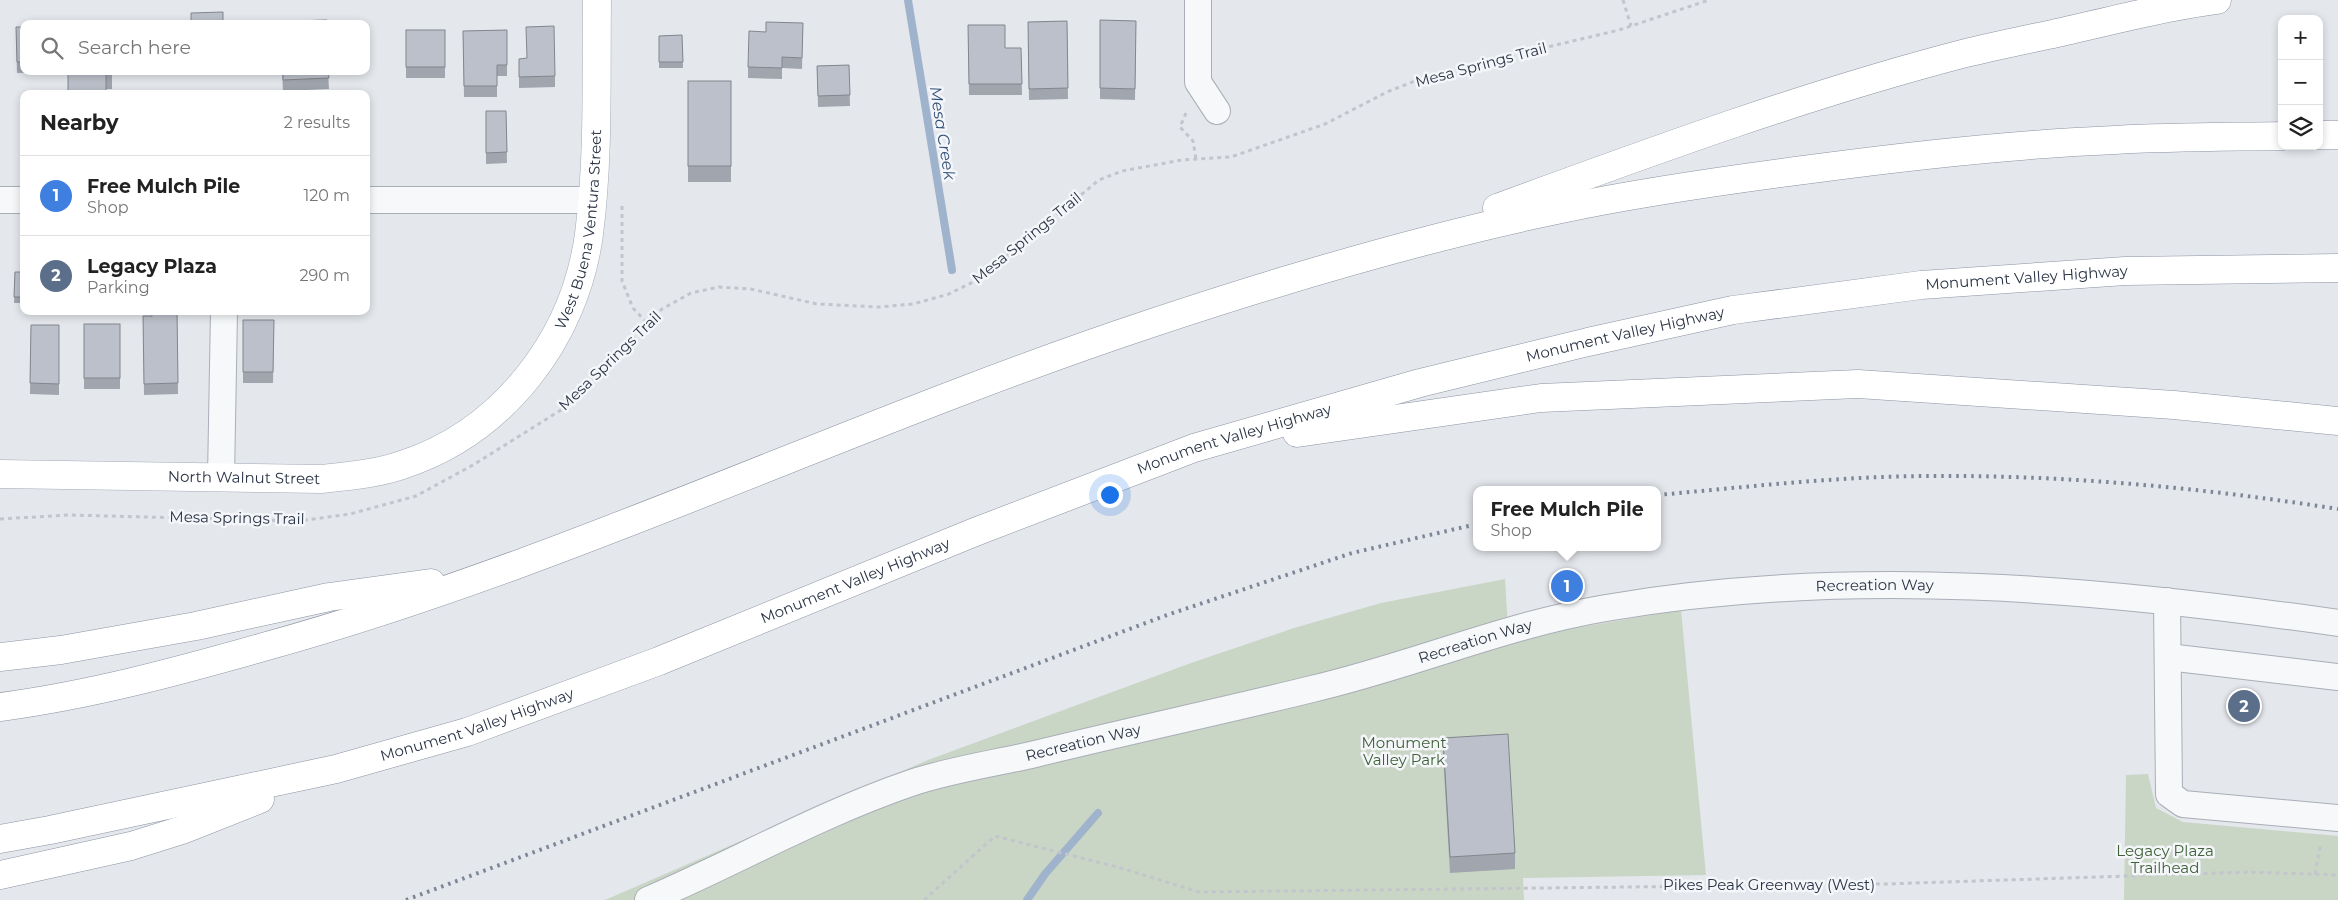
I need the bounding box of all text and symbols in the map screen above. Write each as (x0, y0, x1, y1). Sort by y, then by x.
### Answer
map controls (2278, 15, 2323, 150)
button: + (2278, 15, 2323, 60)
search box (20, 20, 370, 75)
icon: search (38, 34, 66, 62)
text: Search here (78, 36, 191, 59)
street label: Mesa Springs Trail (1413, 38, 1549, 91)
button: − (2278, 60, 2323, 105)
water label: Mesa Creek (926, 85, 960, 183)
button: layers (2278, 105, 2323, 150)
text: Nearby (40, 110, 119, 135)
text: 2 results (284, 113, 350, 132)
street label: West Buena Ventura Street (550, 129, 605, 333)
text: Free Mulch Pile (87, 175, 240, 198)
text: 1 (53, 186, 59, 205)
text: 120 m (303, 186, 350, 205)
street label: Mesa Springs Trail (968, 188, 1085, 288)
text: Shop (87, 198, 129, 217)
text: Legacy Plaza (87, 255, 217, 278)
street label: Monument Valley Highway (1925, 261, 2129, 294)
text: 2 (51, 266, 61, 285)
text: 290 m (299, 266, 350, 285)
text: Parking (87, 278, 150, 297)
street label: Monument Valley Highway (1524, 302, 1727, 366)
street label: Mesa Springs Trail (554, 307, 665, 414)
street label: Monument Valley Highway (1134, 399, 1334, 478)
street label: North Walnut Street (168, 467, 320, 488)
your location (1097, 482, 1123, 508)
popup (1473, 486, 1661, 551)
text: Free Mulch Pile (1490, 498, 1644, 521)
street label: Mesa Springs Trail (169, 507, 305, 528)
text: Shop (1490, 521, 1532, 540)
street label: Monument Valley Highway (757, 533, 953, 628)
pin: 1 (1551, 567, 1583, 605)
street label: Recreation Way (1815, 575, 1935, 595)
street label: Recreation Way (1416, 615, 1535, 667)
street label: Monument Valley Highway (378, 683, 577, 765)
pin: 2 (2228, 687, 2260, 725)
street label: Recreation Way (1023, 719, 1144, 765)
park label: Monument Valley Park (1361, 733, 1447, 769)
park label: Legacy Plaza Trailhead (2116, 841, 2214, 877)
street label: Pikes Peak Greenway (West) (1663, 875, 1875, 894)

